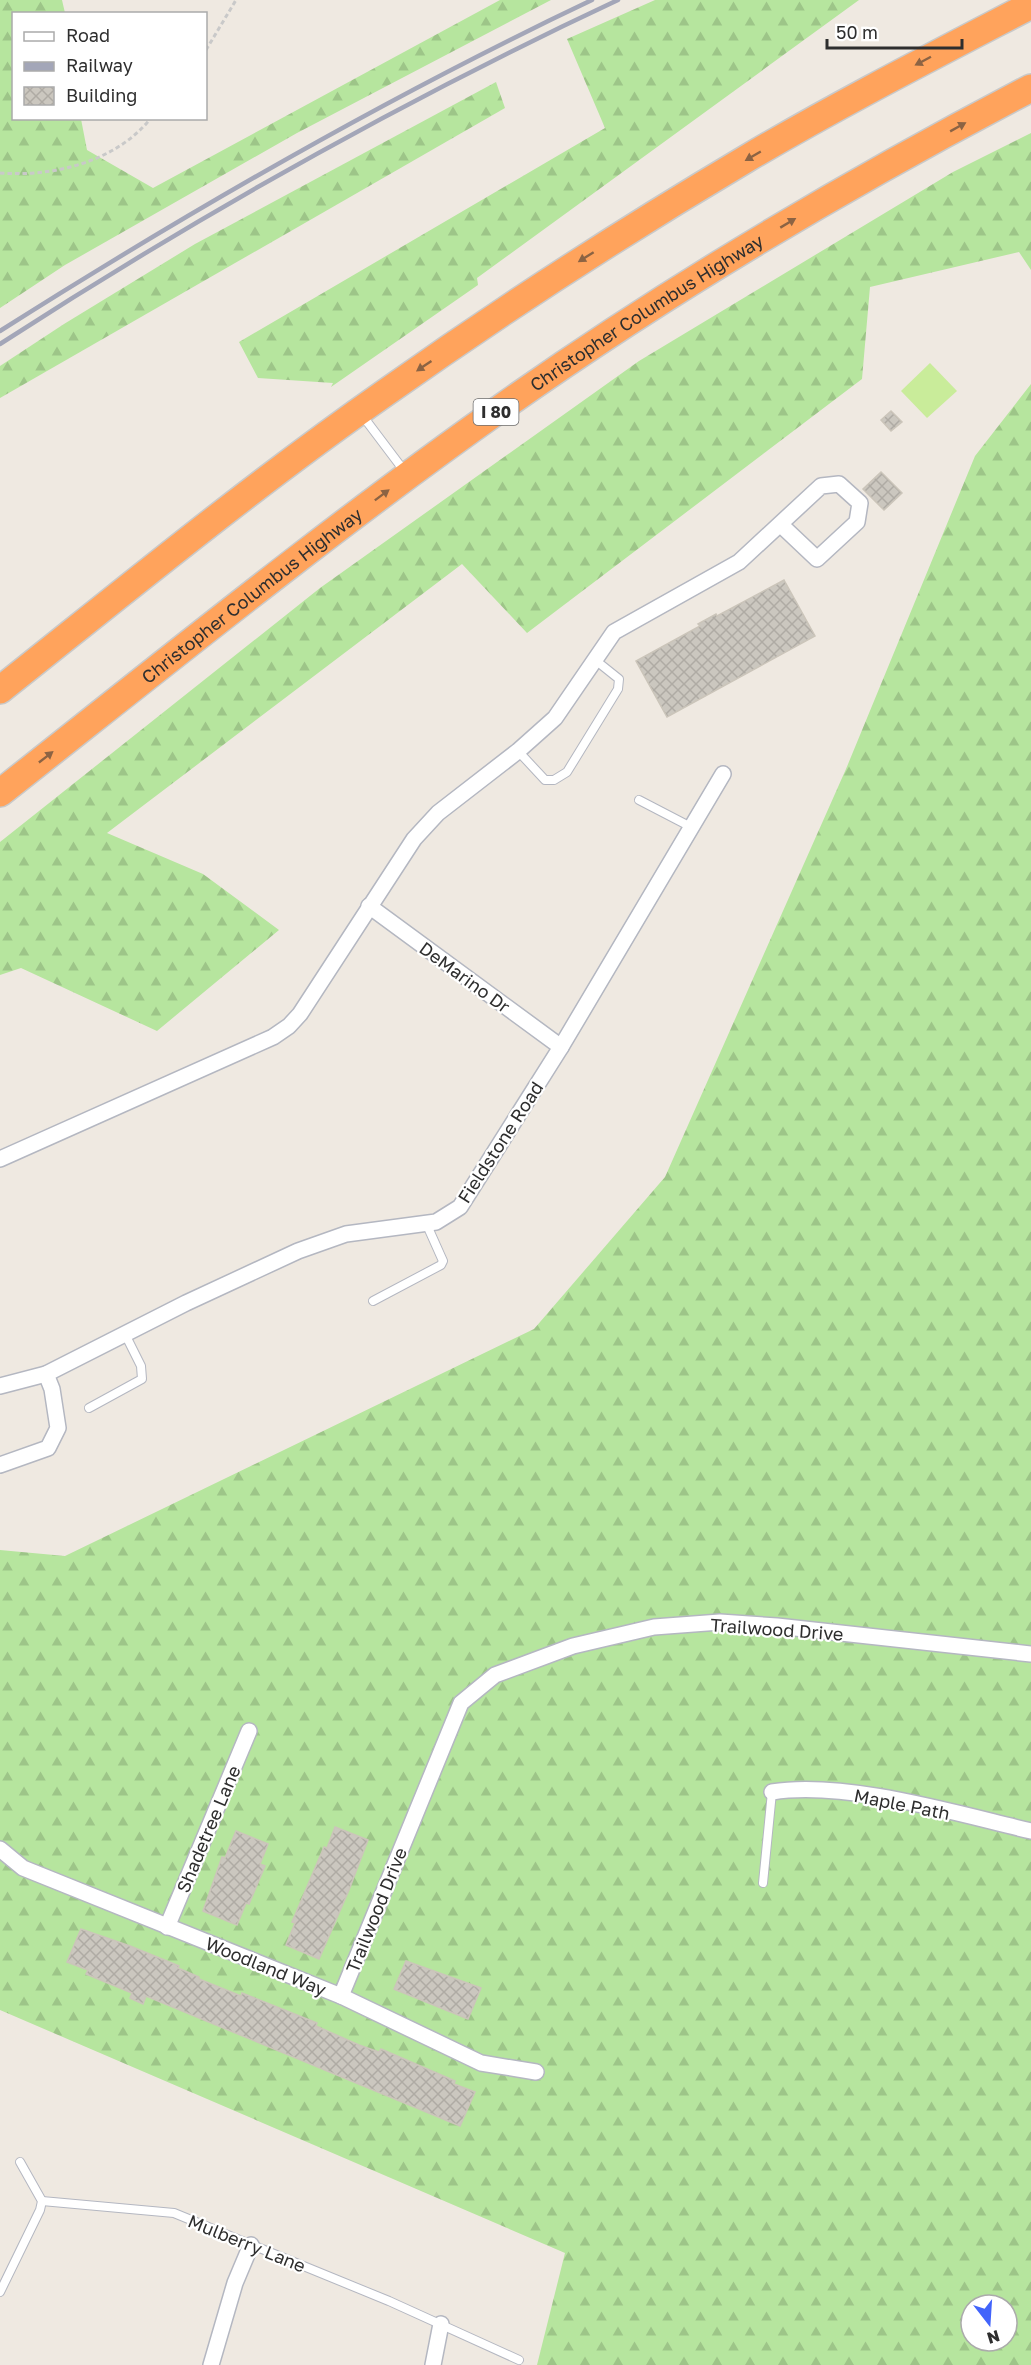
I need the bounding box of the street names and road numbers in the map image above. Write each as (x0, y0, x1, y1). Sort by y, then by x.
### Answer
street label: Christopher Columbus Highway (525, 229, 767, 396)
road number: I 80 (474, 399, 518, 425)
street label: Christopher Columbus Highway (137, 503, 366, 688)
street label: DeMarino Dr (415, 937, 515, 1017)
street label: Fieldstone Road (453, 1077, 547, 1207)
street label: Trailwood Drive (710, 1613, 844, 1645)
street label: Shadetree Lane (171, 1762, 245, 1896)
street label: Maple Path (852, 1784, 952, 1824)
street label: Trailwood Drive (341, 1844, 411, 1976)
street label: Woodland Way (202, 1932, 330, 2000)
street label: Mulberry Lane (185, 2209, 309, 2277)

